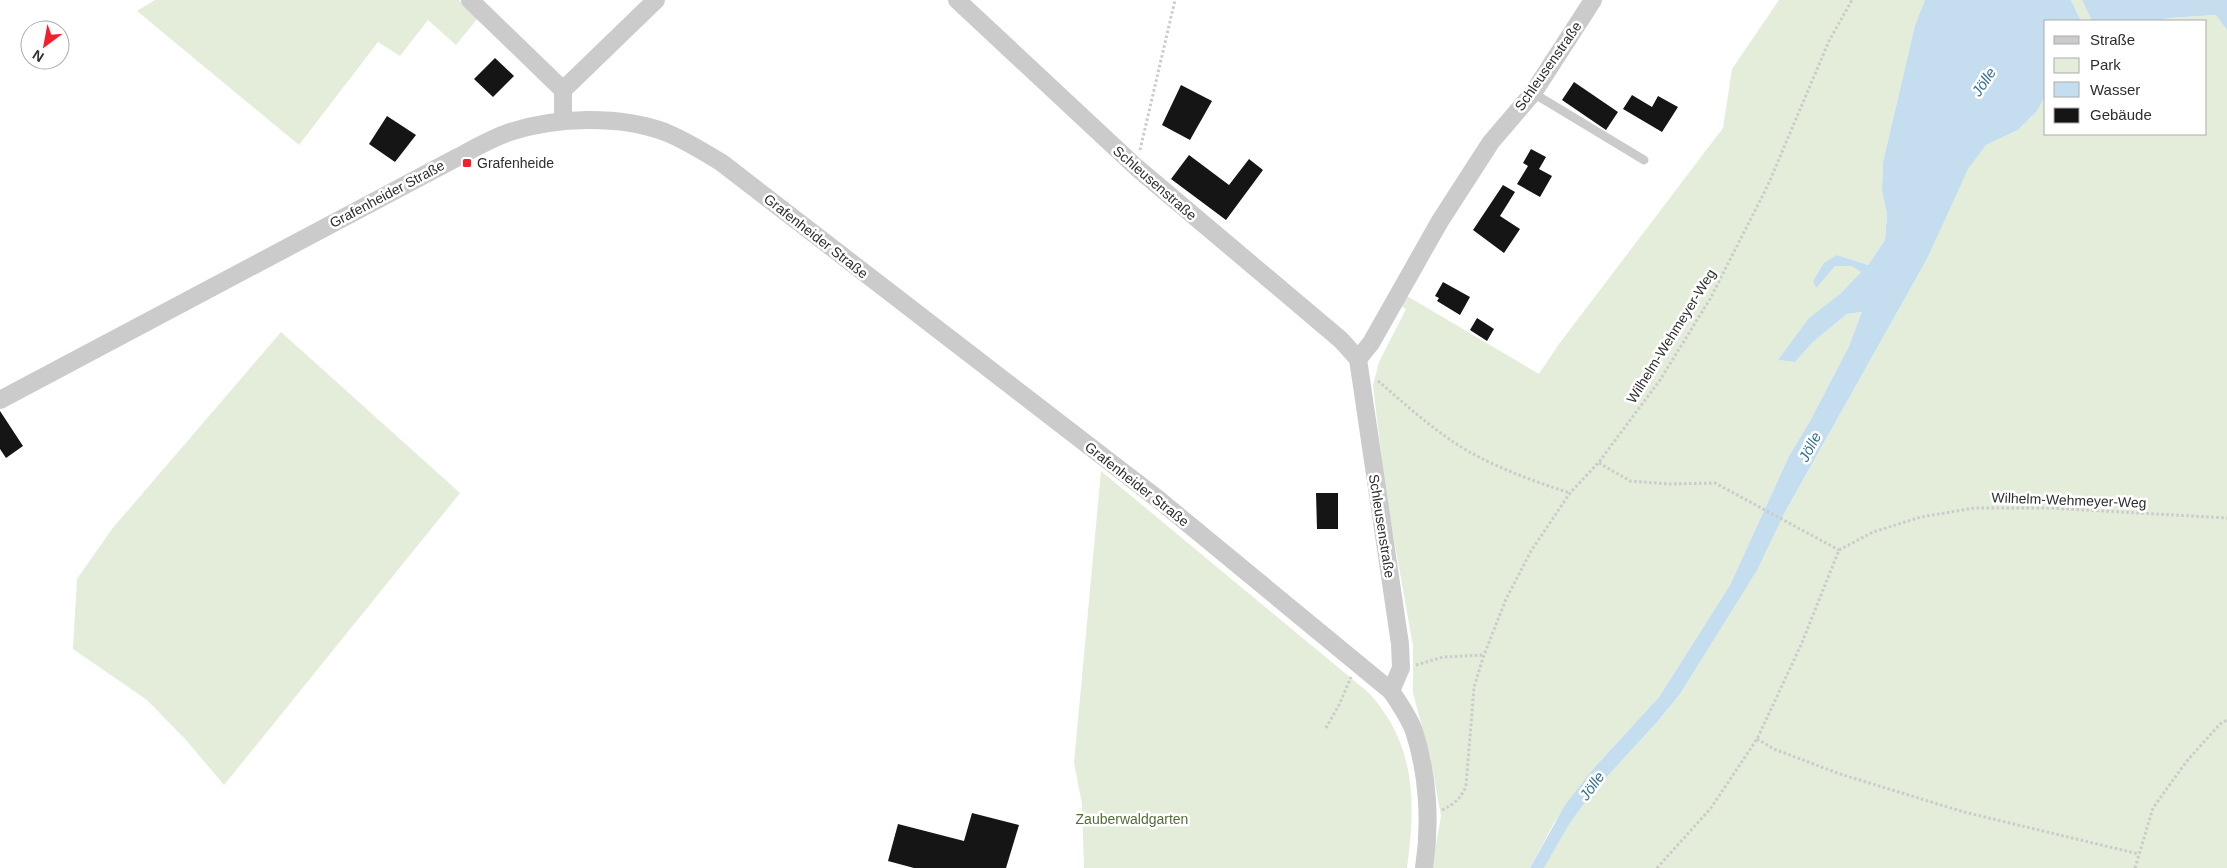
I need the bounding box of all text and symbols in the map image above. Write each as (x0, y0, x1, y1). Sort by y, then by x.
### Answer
street label: Schleusenstraße (1511, 18, 1585, 114)
north arrow (20, 20, 70, 70)
legend (2044, 20, 2207, 135)
text: Straße (2090, 31, 2135, 48)
text: N (30, 47, 47, 65)
text: Park (2090, 56, 2121, 73)
water label: Jölle (1967, 64, 1999, 100)
text: Wasser (2090, 81, 2140, 98)
text: Gebäude (2090, 106, 2152, 123)
street label: Schleusenstraße (1110, 142, 1200, 224)
place label: Grafenheide (477, 155, 554, 171)
street label: Grafenheider Straße (327, 157, 447, 231)
marker: Grafenheide (461, 157, 473, 169)
street label: Grafenheider Straße (761, 190, 871, 282)
street label: Wilhelm-Wehmeyer-Weg (1623, 266, 1719, 406)
water label: Jölle (1794, 429, 1824, 465)
street label: Grafenheider Straße (1082, 438, 1192, 530)
street label: Schleusenstraße (1366, 473, 1398, 579)
street label: Wilhelm-Wehmeyer-Weg (1991, 489, 2147, 511)
water label: Jölle (1575, 768, 1608, 804)
park label: Zauberwaldgarten (1076, 811, 1188, 827)

